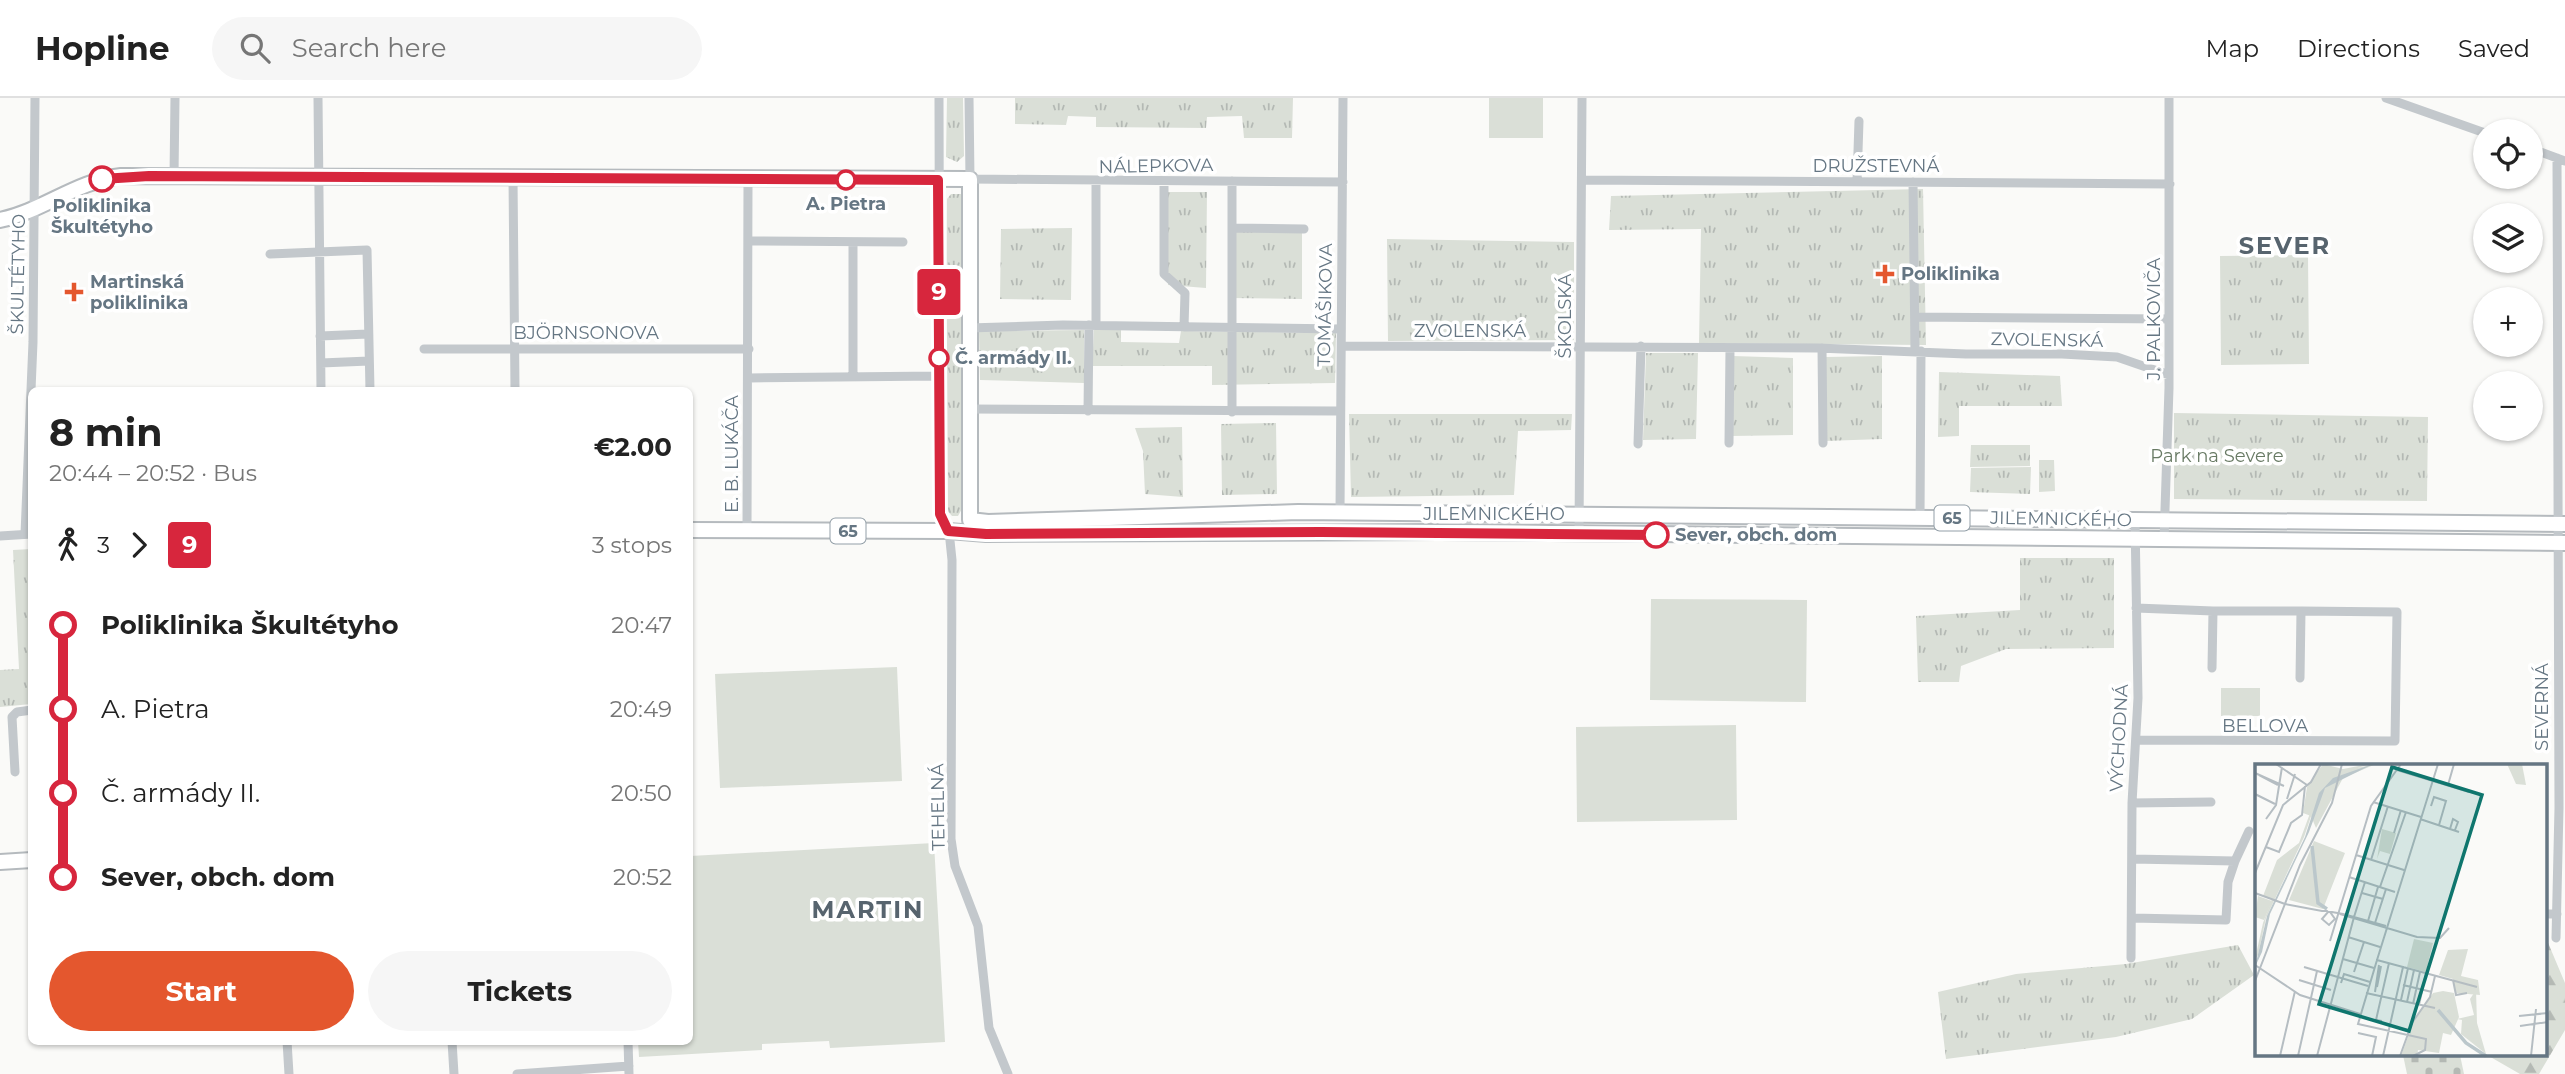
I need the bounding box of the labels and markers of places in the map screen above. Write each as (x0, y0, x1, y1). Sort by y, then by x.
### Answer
marker: Poliklinika Škultétyho (89, 166, 115, 192)
marker: A. Pietra (836, 170, 856, 190)
place label: A. Pietra (805, 193, 886, 215)
place label: Poliklinika Škultétyho (51, 195, 153, 238)
place label: Poliklinika (1901, 263, 2000, 285)
marker: Poliklinika (1875, 264, 1895, 284)
place label: Martinská poliklinika (90, 271, 188, 314)
marker: Martinská poliklinika (64, 282, 84, 302)
place label: Č. armády II. (955, 347, 1072, 369)
marker: Č. armády II. (929, 348, 949, 368)
marker: Sever, obch. dom (1643, 522, 1669, 548)
place label: Sever, obch. dom (1675, 524, 1837, 546)

